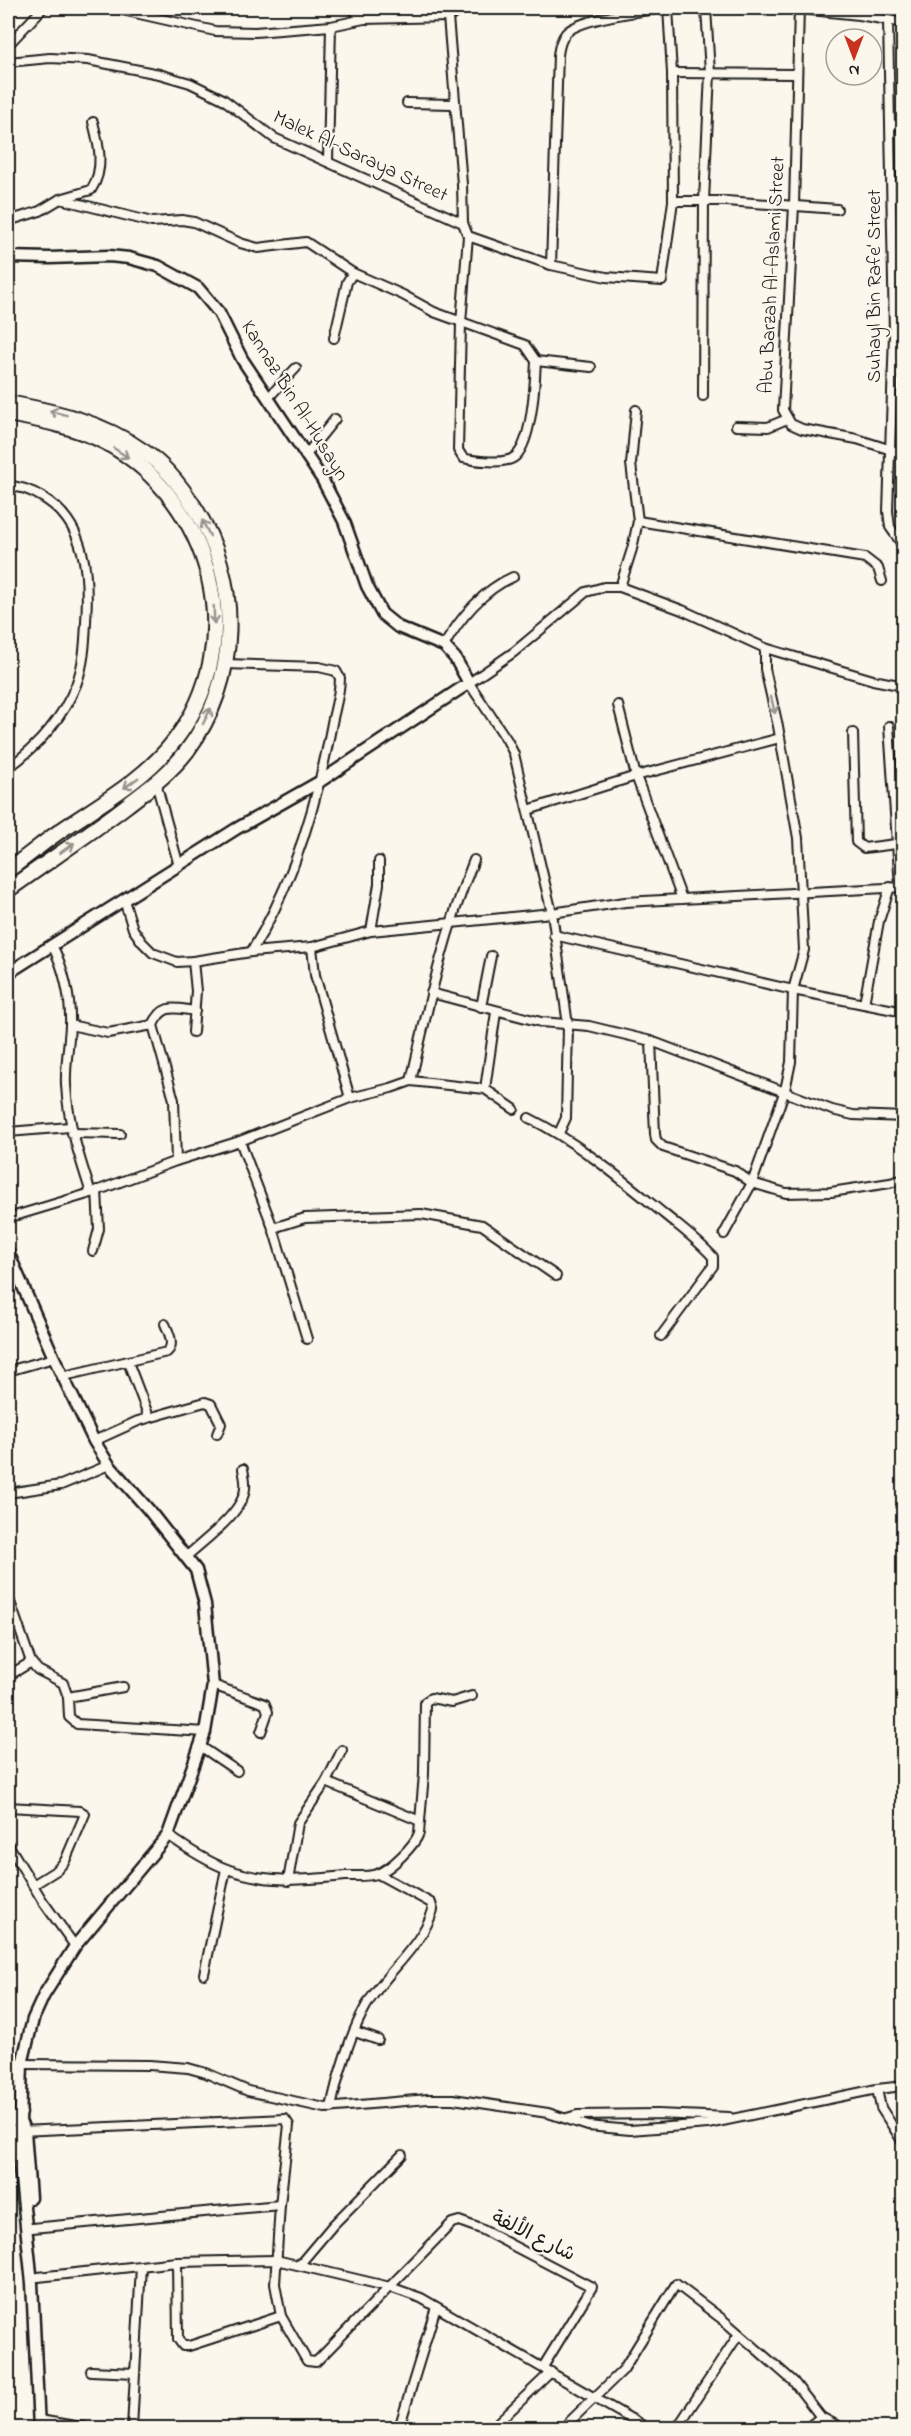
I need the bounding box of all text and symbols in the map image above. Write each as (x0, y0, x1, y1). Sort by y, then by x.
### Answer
north arrow (824, 27, 884, 87)
text: N (848, 58, 859, 82)
street label: Malek Al-Saraya Street (268, 104, 453, 210)
street label: Abu Barzah Al-Aslami Street (752, 155, 794, 394)
street label: Suhayl Bin Rafe‘ Street (861, 189, 890, 383)
street label: Kannaz Bin Al-Husayn (233, 315, 355, 487)
one-way arrow (49, 406, 68, 418)
one-way arrow (113, 446, 130, 459)
one-way arrow (200, 520, 211, 538)
one-way arrow (208, 605, 220, 625)
one-way arrow (768, 695, 780, 714)
one-way arrow (202, 707, 214, 725)
one-way arrow (124, 777, 140, 789)
one-way arrow (59, 842, 75, 854)
street label: شارع الألفة (486, 2203, 580, 2270)

